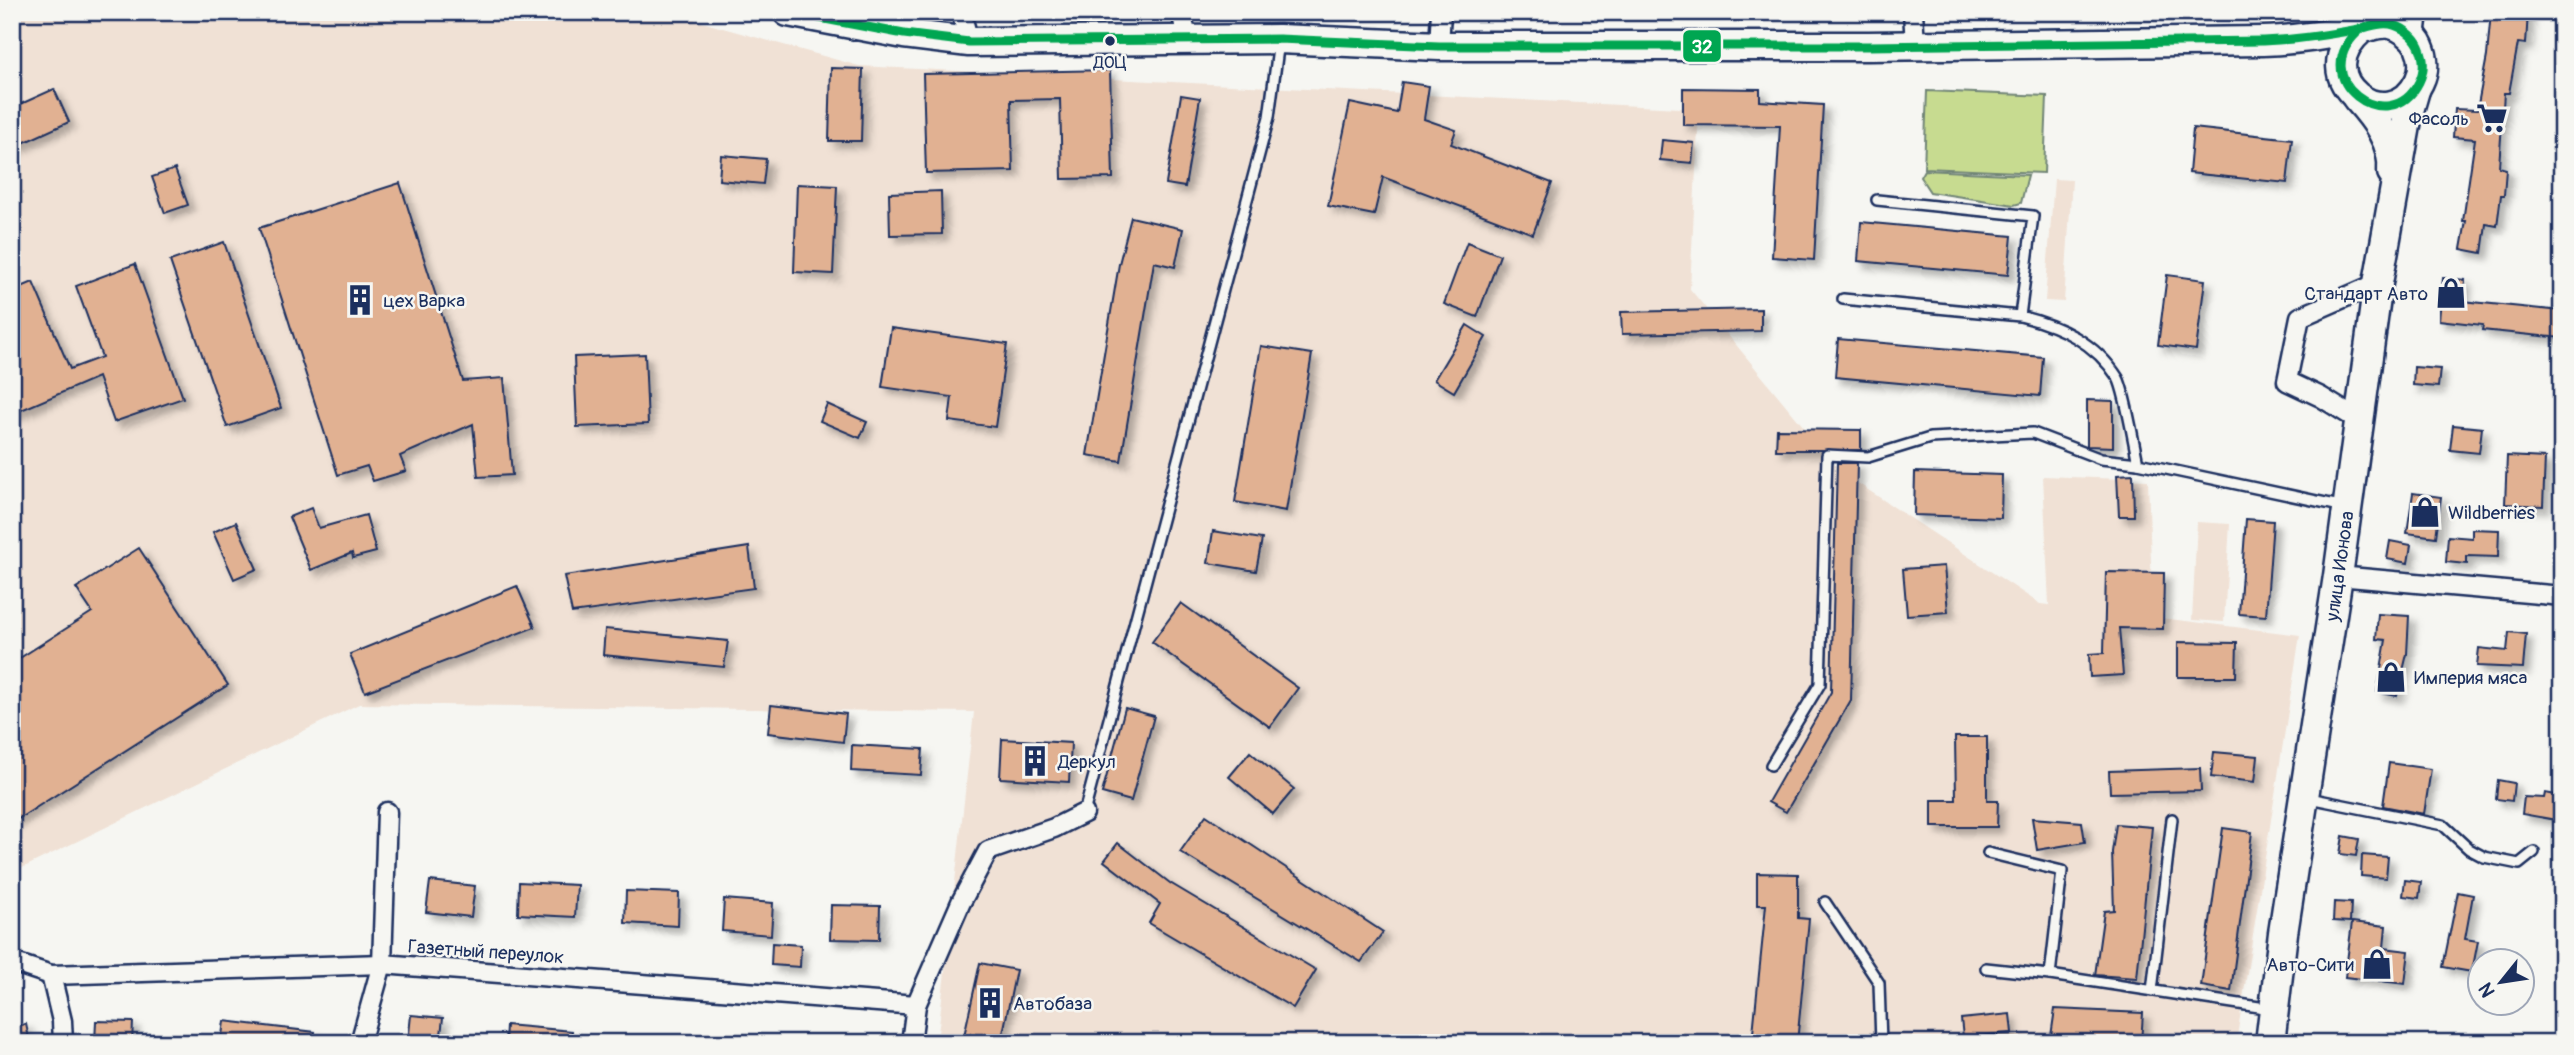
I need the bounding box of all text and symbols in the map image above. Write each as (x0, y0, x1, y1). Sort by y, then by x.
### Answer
line badge: 32 (1682, 29, 1722, 63)
marker: ДОЦ (1103, 34, 1117, 48)
text: 32 (1691, 35, 1713, 59)
place label: ДОЦ (1092, 52, 1127, 73)
supermarket icon: Фасоль (2475, 101, 2509, 135)
place label: Фасоль (2409, 107, 2469, 131)
shop icon: Стандарт Авто (2434, 276, 2468, 310)
place label: Стандарт Авто (2304, 282, 2428, 306)
building icon: цех Варка (343, 283, 377, 317)
place label: цех Варка (383, 289, 465, 313)
shop icon: Wildberries (2408, 495, 2442, 529)
place label: Wildberries (2448, 501, 2535, 525)
street label: улица Ионова (2320, 509, 2360, 624)
shop icon: Империя мяса (2374, 660, 2408, 694)
place label: Империя мяса (2414, 666, 2528, 690)
building icon: Деркул (1018, 744, 1052, 778)
place label: Деркул (1057, 750, 1116, 774)
street label: Газетный переулок (407, 935, 565, 969)
north arrow (2466, 946, 2536, 1016)
shop icon: Авто-Сити (2360, 947, 2394, 981)
place label: Авто-Сити (2266, 953, 2355, 977)
text: N (2473, 978, 2501, 1002)
building icon: Автобаза (973, 986, 1007, 1020)
place label: Автобаза (1013, 992, 1092, 1016)

